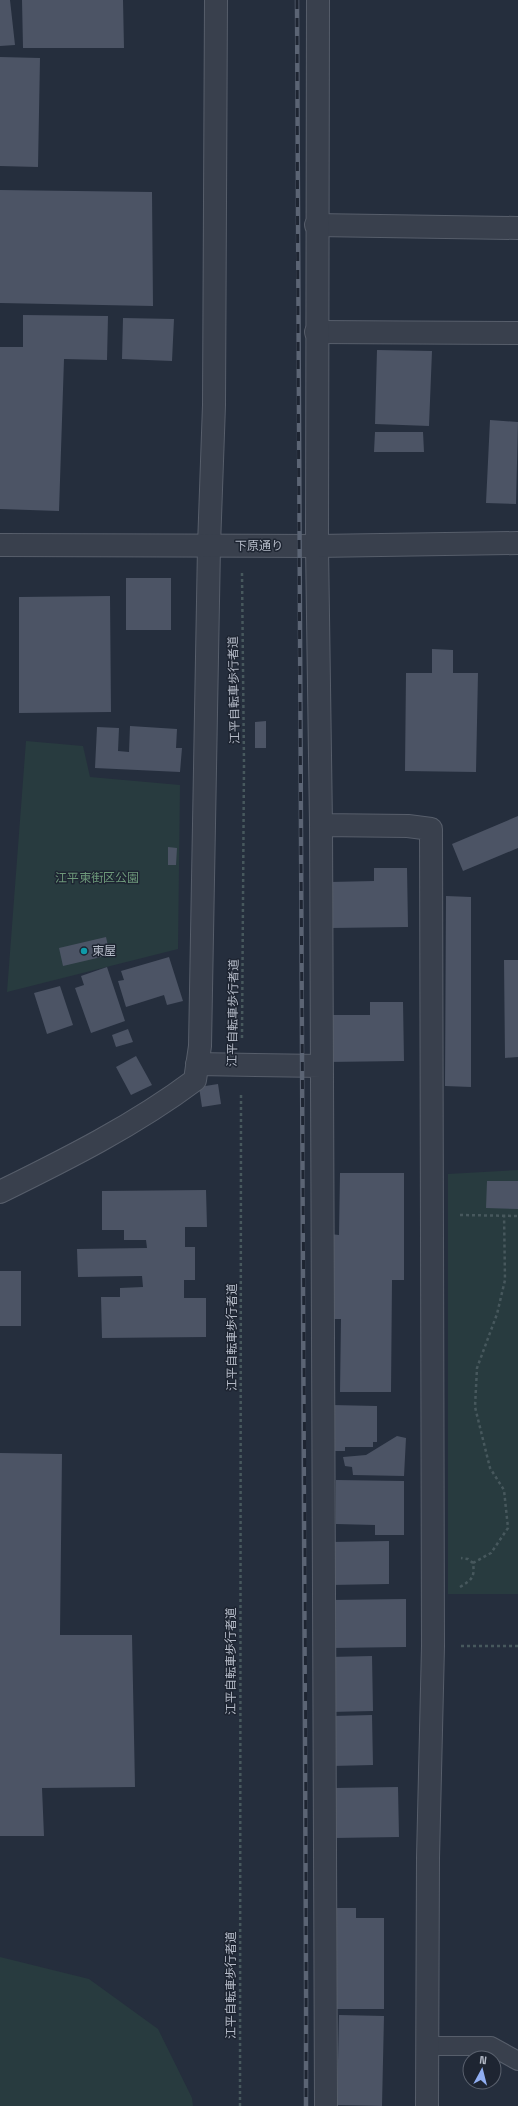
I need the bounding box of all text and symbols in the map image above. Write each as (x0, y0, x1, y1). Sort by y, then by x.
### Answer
street label: 下原通り (235, 538, 283, 554)
street label: 江平自転車歩行者道 (225, 636, 243, 744)
park label: 江平東街区公園 (55, 870, 139, 886)
place label: 東屋 (92, 943, 116, 959)
marker: 東屋 (79, 946, 89, 956)
street label: 江平自転車歩行者道 (224, 959, 242, 1067)
street label: 江平自転車歩行者道 (224, 1283, 240, 1391)
street label: 江平自転車歩行者道 (223, 1607, 239, 1715)
street label: 江平自転車歩行者道 (223, 1931, 239, 2039)
north arrow (462, 2050, 502, 2090)
text: N (479, 2053, 488, 2067)

